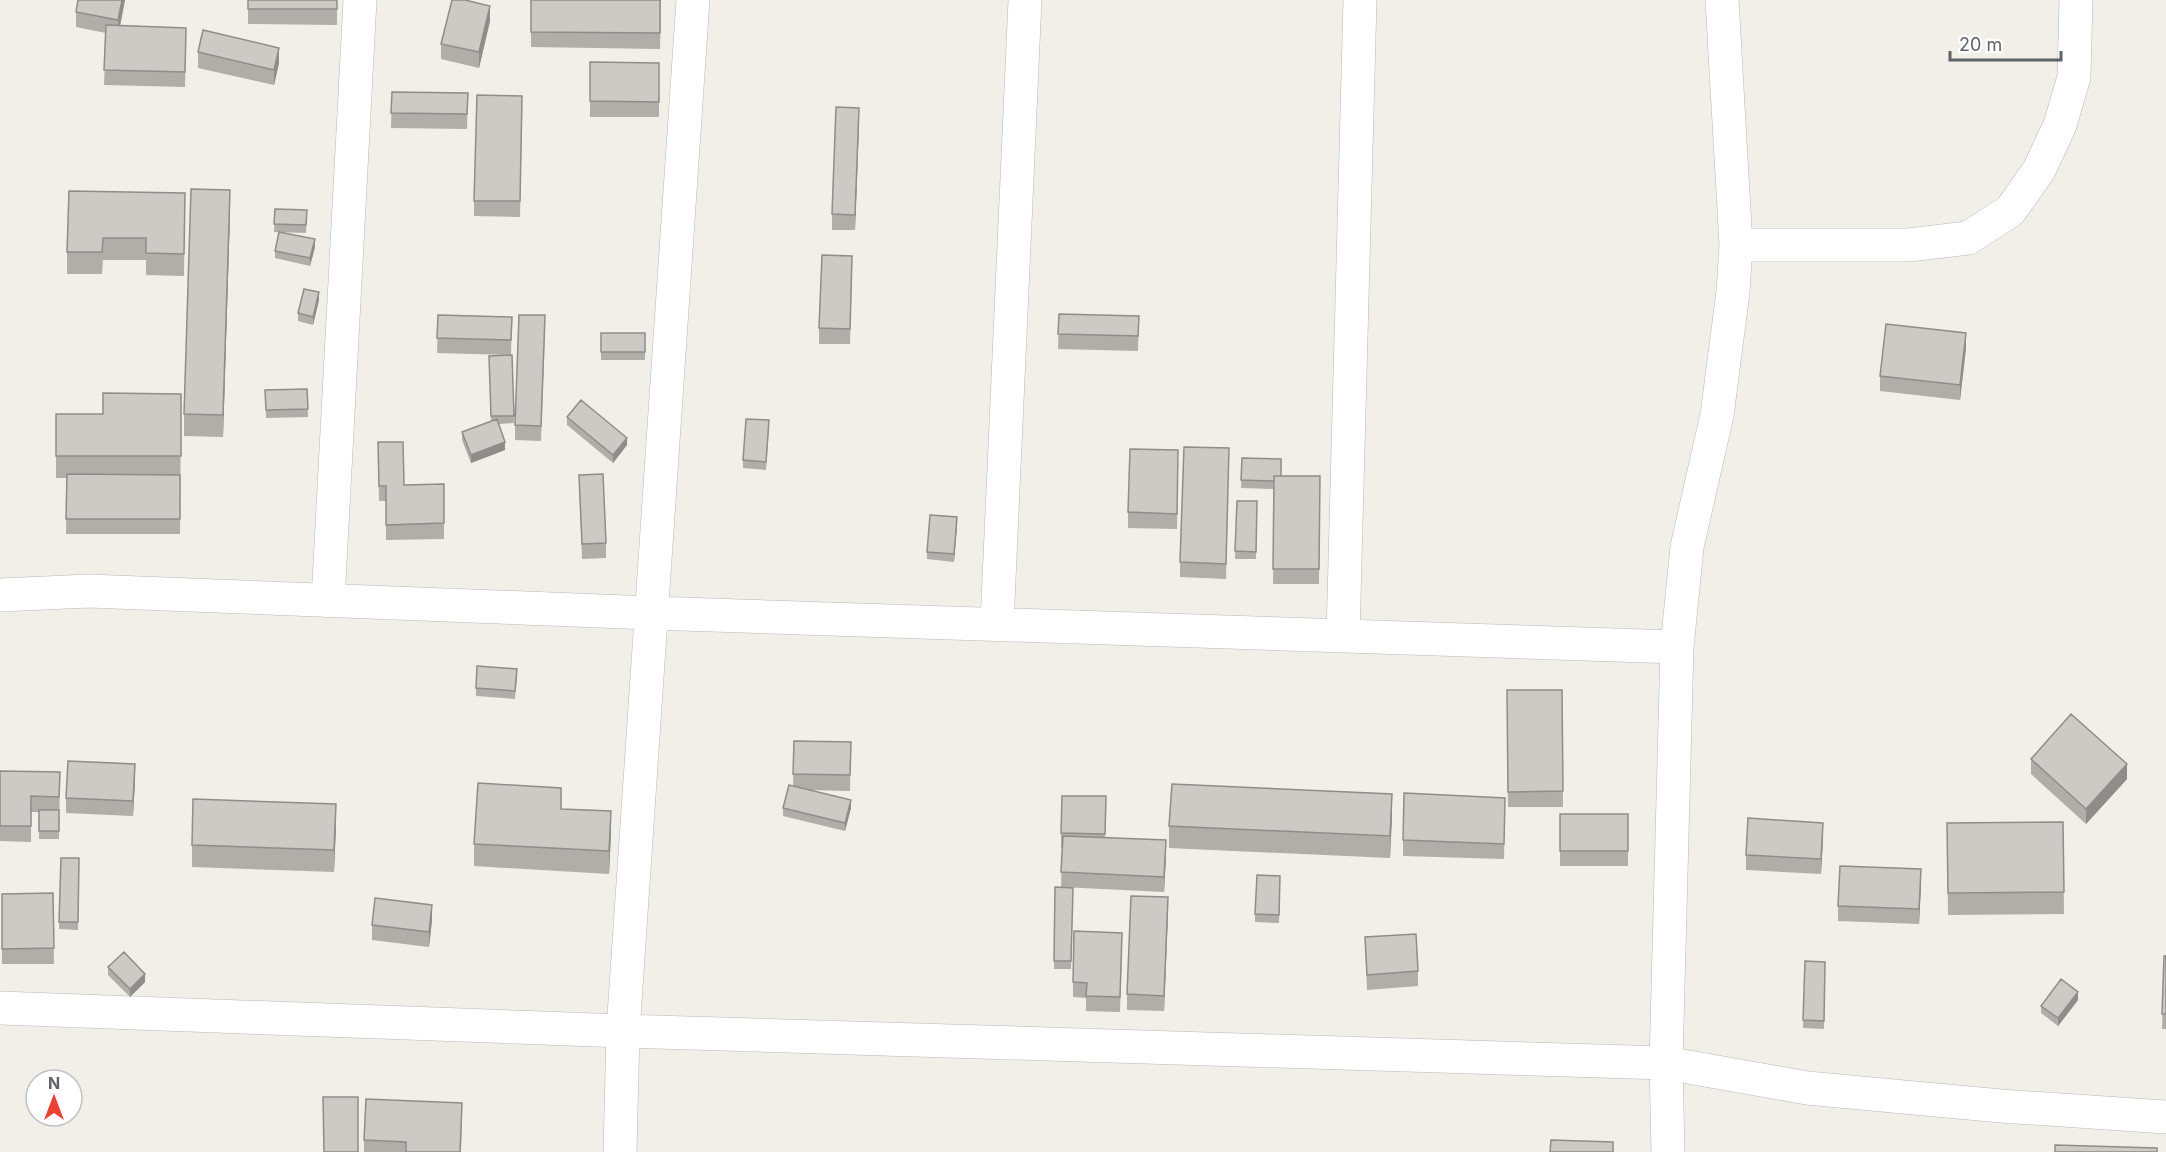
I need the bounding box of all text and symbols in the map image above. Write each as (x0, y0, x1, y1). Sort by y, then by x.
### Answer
scale bar (1950, 24, 2061, 62)
text: 20 m (1959, 34, 2002, 55)
north arrow (24, 1068, 84, 1128)
text: N (48, 1073, 60, 1093)

